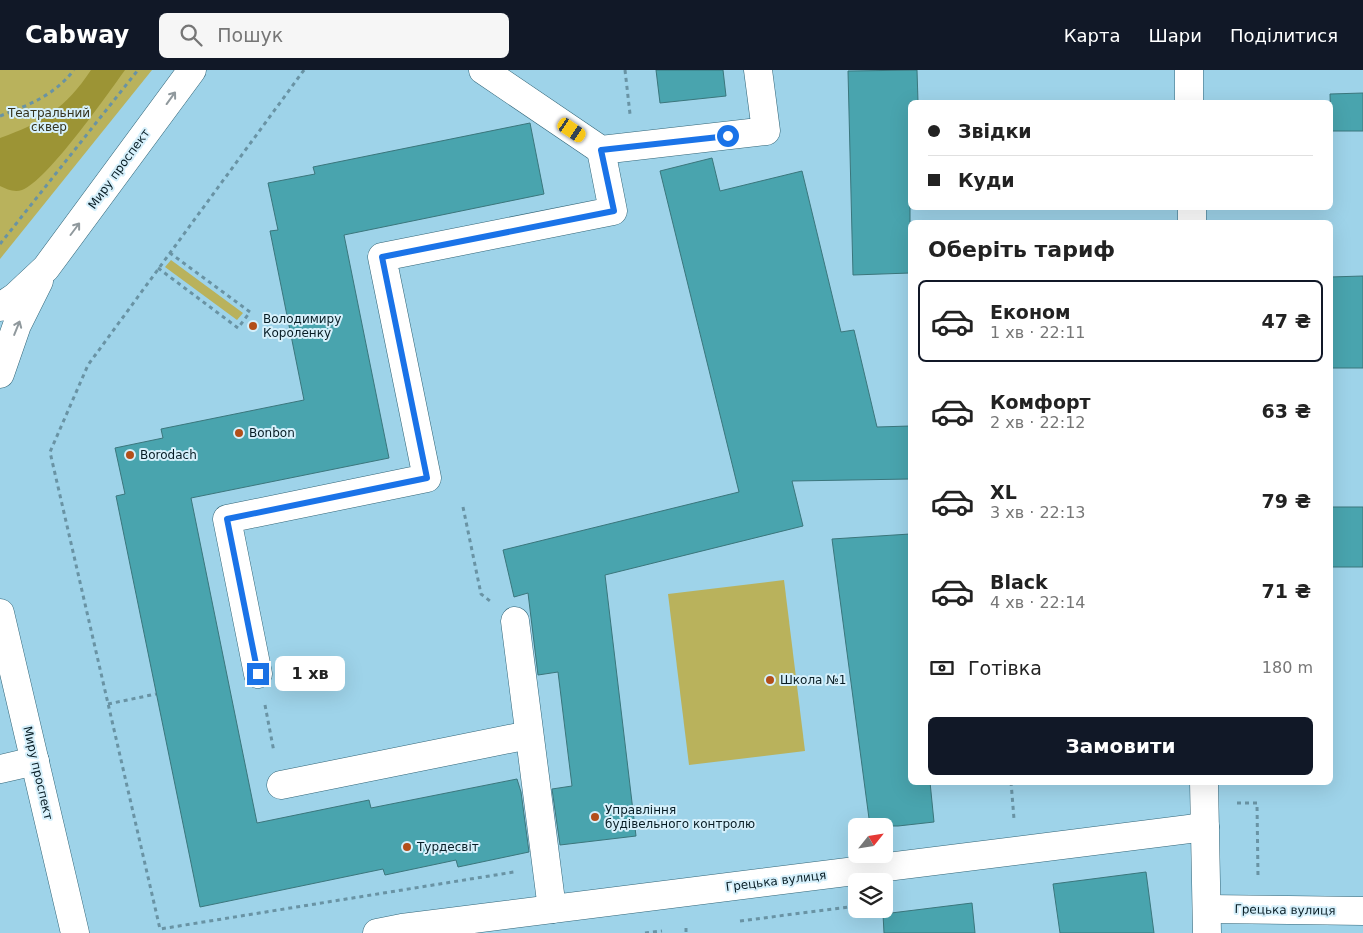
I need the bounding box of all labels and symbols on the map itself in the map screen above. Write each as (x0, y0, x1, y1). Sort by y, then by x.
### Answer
one-way arrow (166, 91, 176, 105)
park label: Театральний сквер (7, 106, 90, 134)
car (555, 115, 588, 145)
route start (717, 125, 739, 147)
street label: Миру проспект (85, 126, 153, 212)
one-way arrow (69, 223, 80, 236)
place label: Володимиру Короленку (263, 312, 341, 340)
marker: Володимиру Короленку (247, 320, 259, 332)
one-way arrow (12, 321, 22, 336)
place label: Bonbon (249, 426, 295, 440)
marker: Bonbon (233, 427, 245, 439)
place label: Borodach (140, 448, 197, 462)
marker: Borodach (124, 449, 136, 461)
callout: 1 хв (276, 656, 346, 692)
route end (247, 663, 269, 685)
place label: Школа №1 (780, 673, 846, 687)
marker: Школа №1 (764, 674, 776, 686)
street label: Миру проспект (20, 725, 56, 821)
place label: Управління будівельного контролю (605, 803, 755, 831)
marker: Управління будівельного контролю (589, 811, 601, 823)
north arrow (848, 818, 892, 862)
place label: Турдесвіт (416, 840, 479, 854)
marker: Турдесвіт (401, 841, 413, 853)
street label: Грецька вулиця (725, 868, 827, 894)
street label: Грецька вулиця (1234, 902, 1336, 918)

